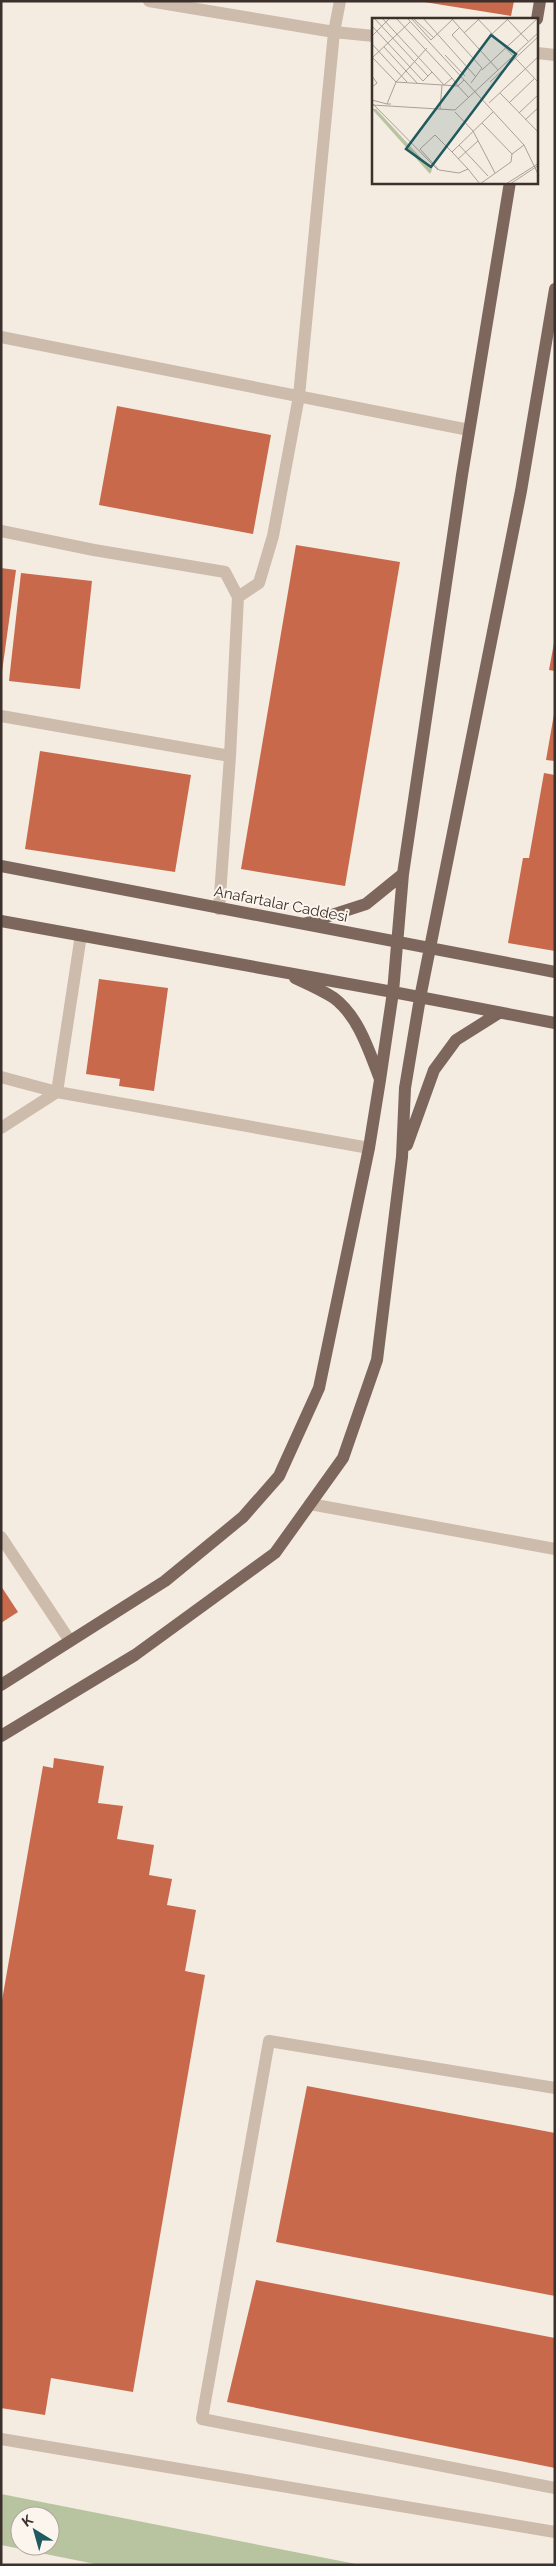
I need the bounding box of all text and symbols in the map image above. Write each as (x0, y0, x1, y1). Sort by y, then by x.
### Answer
inset map (372, 18, 538, 184)
street label: Anafartalar Caddesi (213, 882, 349, 926)
north arrow (10, 2506, 60, 2556)
text: K (19, 2511, 36, 2530)

